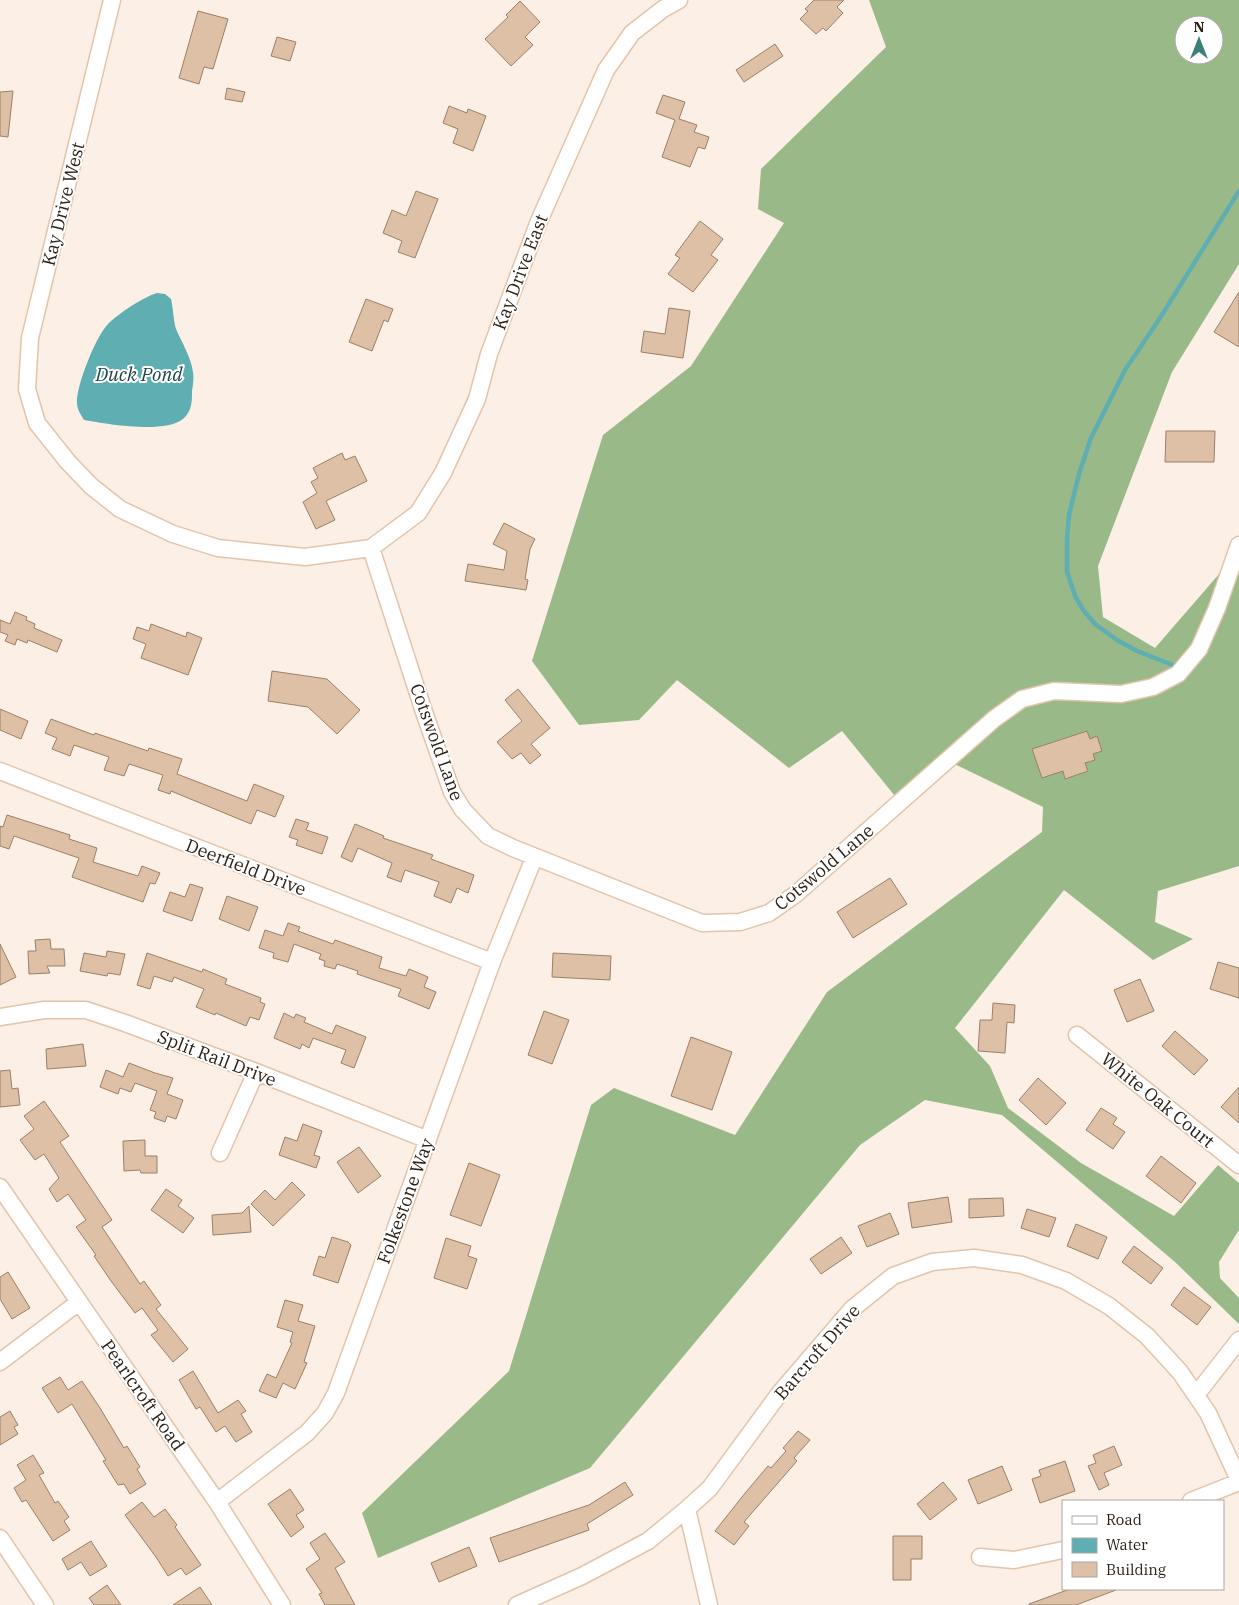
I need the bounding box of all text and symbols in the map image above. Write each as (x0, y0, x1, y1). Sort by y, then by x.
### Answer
north arrow (1174, 15, 1224, 65)
text: N (1193, 18, 1205, 36)
street label: Kay Drive West (37, 140, 89, 268)
street label: Kay Drive East (487, 211, 553, 333)
water label: Duck Pond (94, 362, 183, 386)
street label: Cotswold Lane (405, 680, 469, 804)
street label: Cotswold Lane (770, 819, 878, 915)
street label: Deerfield Drive (182, 833, 310, 901)
street label: Split Rail Drive (154, 1025, 280, 1091)
street label: White Oak Court (1097, 1047, 1219, 1153)
street label: Folkestone Way (372, 1135, 439, 1267)
street label: Barcroft Drive (769, 1299, 865, 1405)
street label: Pearlcroft Road (96, 1335, 190, 1455)
legend (1062, 1500, 1224, 1590)
text: Road (1106, 1510, 1142, 1529)
text: Water (1106, 1535, 1148, 1554)
text: Building (1106, 1560, 1166, 1579)

